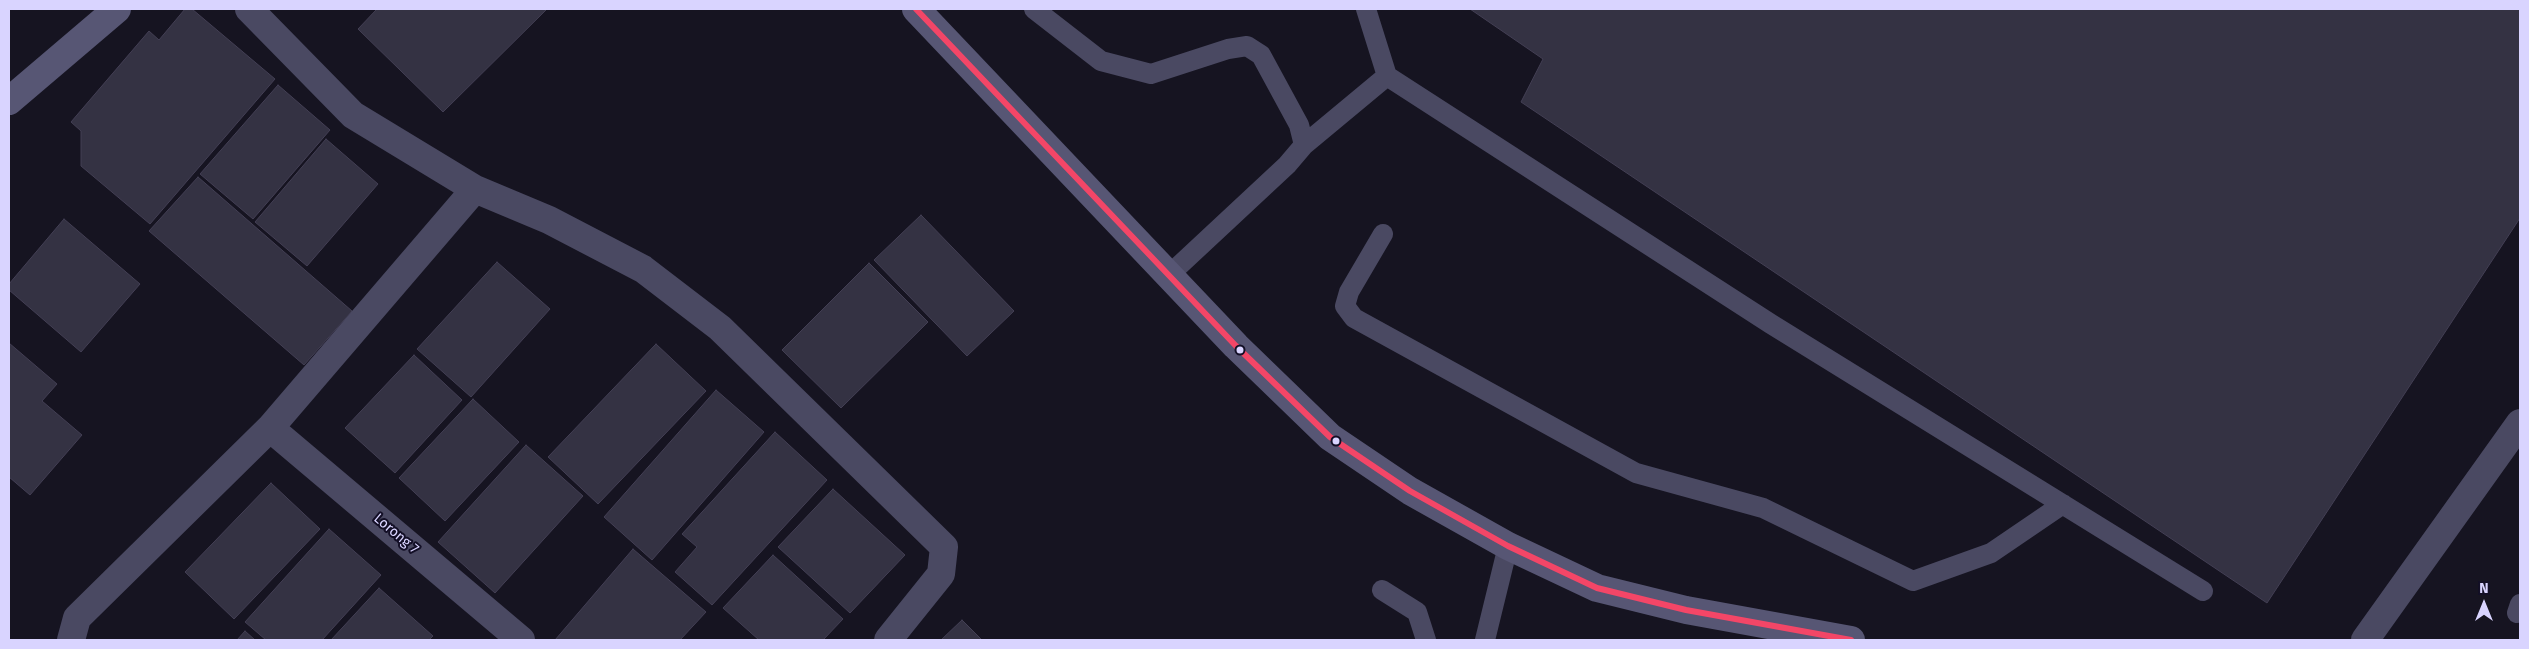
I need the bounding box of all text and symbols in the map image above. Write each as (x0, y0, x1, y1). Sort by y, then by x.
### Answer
unlabelled marker (1235, 345, 1245, 355)
unlabelled marker (1331, 436, 1341, 446)
street label: Lorong 7 (370, 510, 422, 558)
north arrow (2459, 579, 2509, 629)
text: N (2479, 580, 2489, 597)

